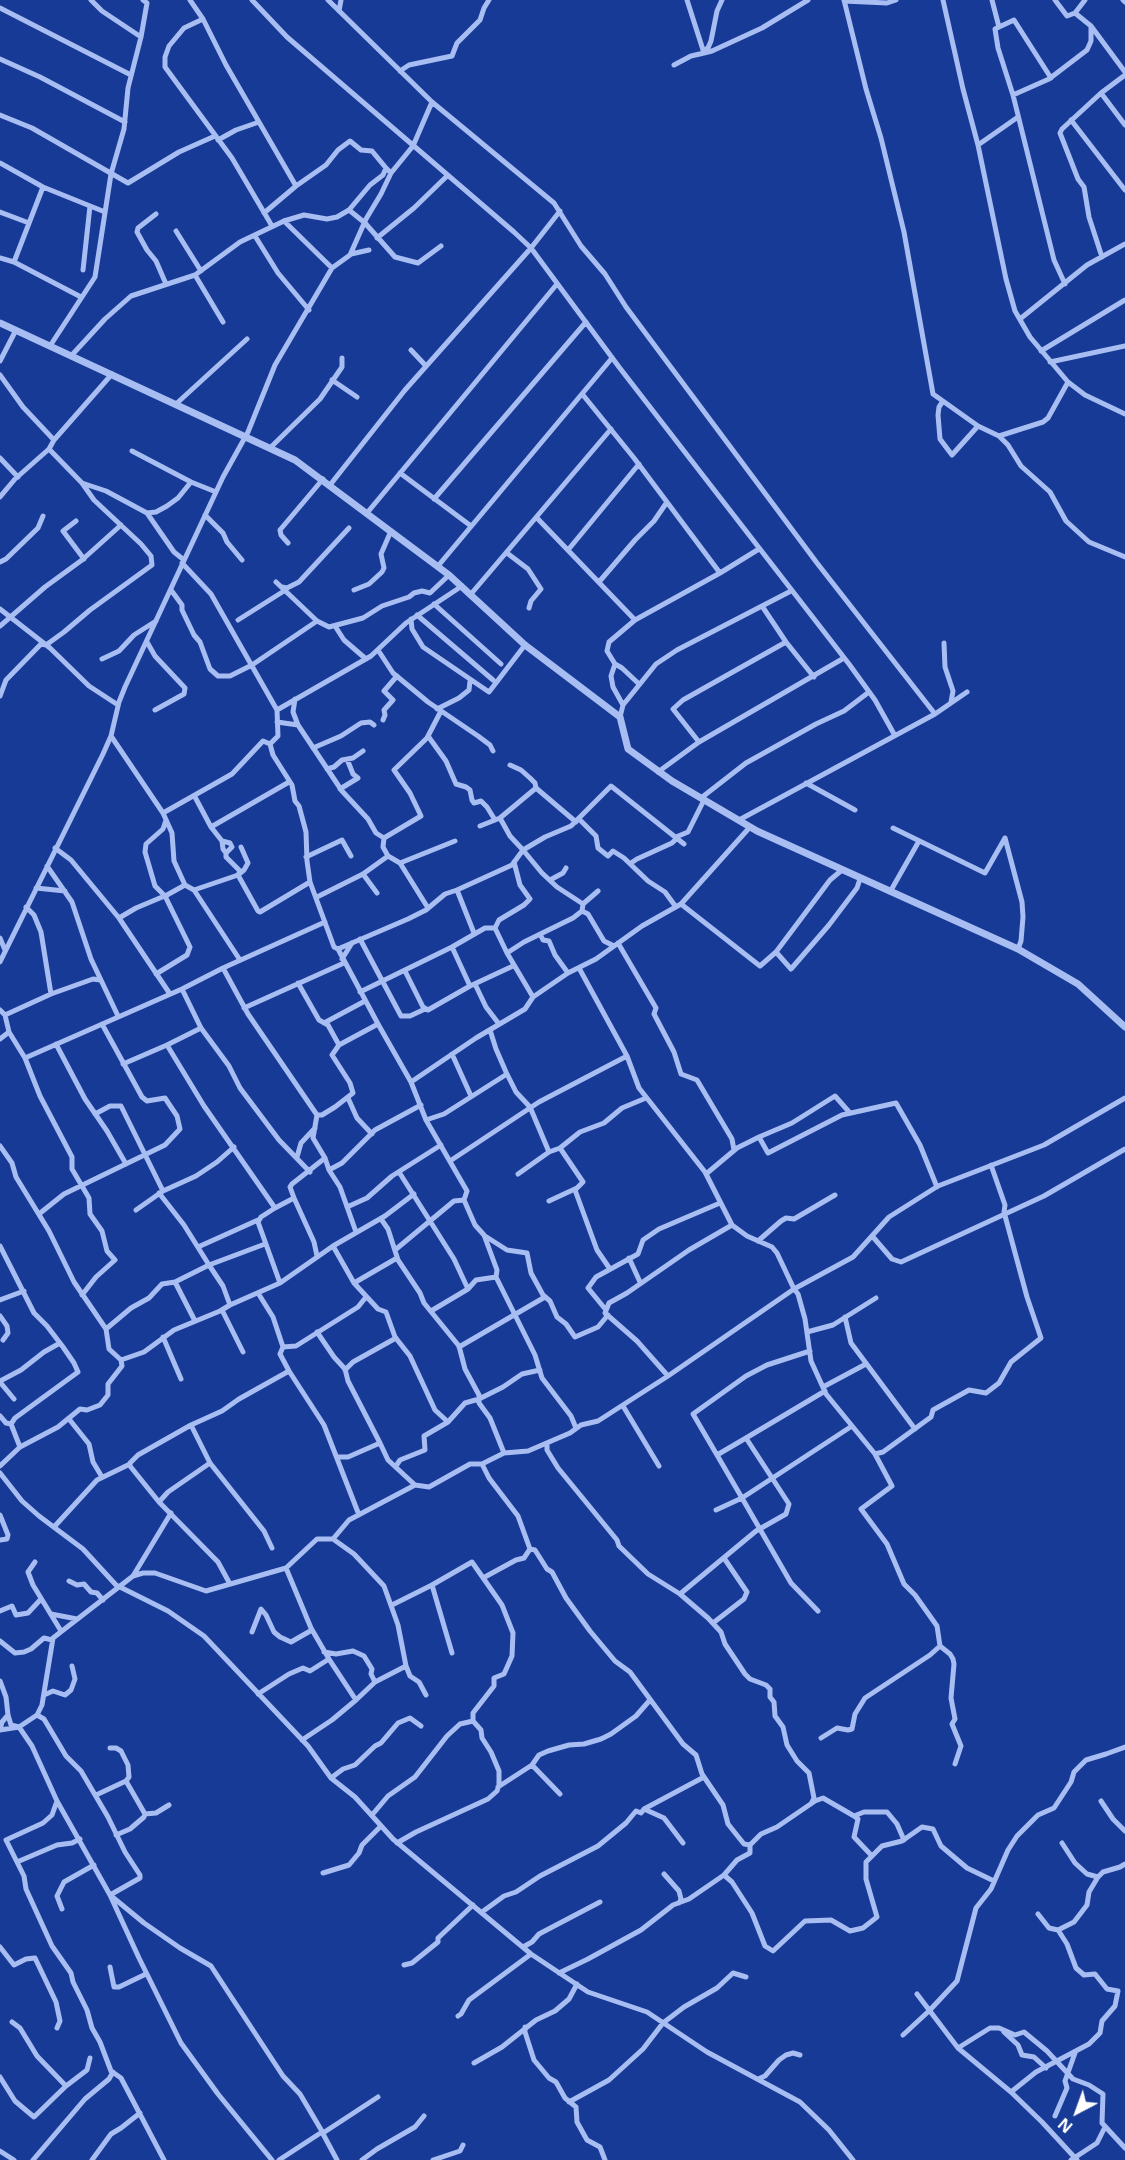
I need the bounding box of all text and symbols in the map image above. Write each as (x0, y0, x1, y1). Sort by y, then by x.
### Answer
north arrow (1047, 2082, 1107, 2142)
text: N (1053, 2113, 1077, 2138)

